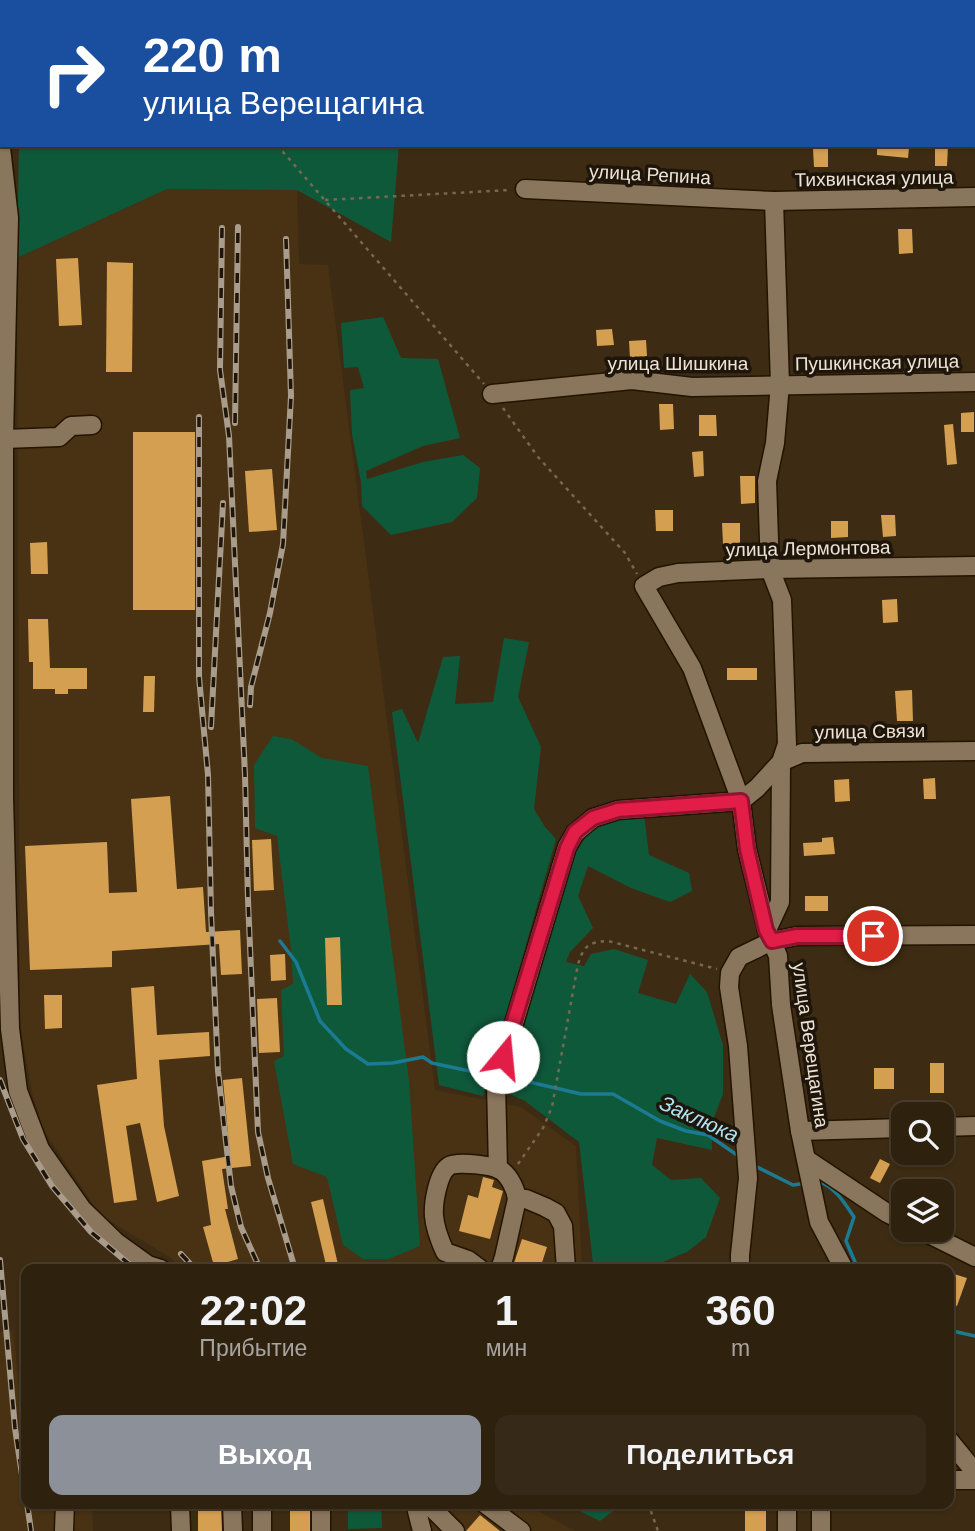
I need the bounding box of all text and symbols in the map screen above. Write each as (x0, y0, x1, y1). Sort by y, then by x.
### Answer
icon: right (28, 28, 119, 119)
text: 220 m (143, 28, 282, 82)
text: улица Верещагина (143, 85, 424, 121)
street label: улица Репина (589, 161, 712, 188)
street label: Тихвинская улица (794, 167, 954, 190)
street label: Пушкинская улица (795, 351, 960, 374)
street label: улица Шишкина (608, 353, 749, 374)
street label: улица Лермонтова (725, 537, 891, 560)
street label: улица Связи (814, 720, 926, 743)
pin (843, 906, 903, 966)
icon: arrive (854, 917, 892, 955)
street label: улица Верещагина (789, 961, 833, 1129)
position arrow (466, 1020, 540, 1094)
water label: Заклюка (656, 1091, 742, 1146)
map controls (891, 1102, 954, 1242)
button: search (891, 1102, 954, 1165)
button: layers (891, 1179, 954, 1242)
text: 22:02 (200, 1287, 307, 1334)
text: 1 (495, 1287, 518, 1334)
text: 360 (706, 1287, 776, 1334)
text: Прибытие (199, 1335, 307, 1361)
text: мин (486, 1335, 527, 1361)
text: m (731, 1335, 750, 1361)
button: Выход (49, 1415, 481, 1495)
button: Поделиться (495, 1415, 926, 1495)

